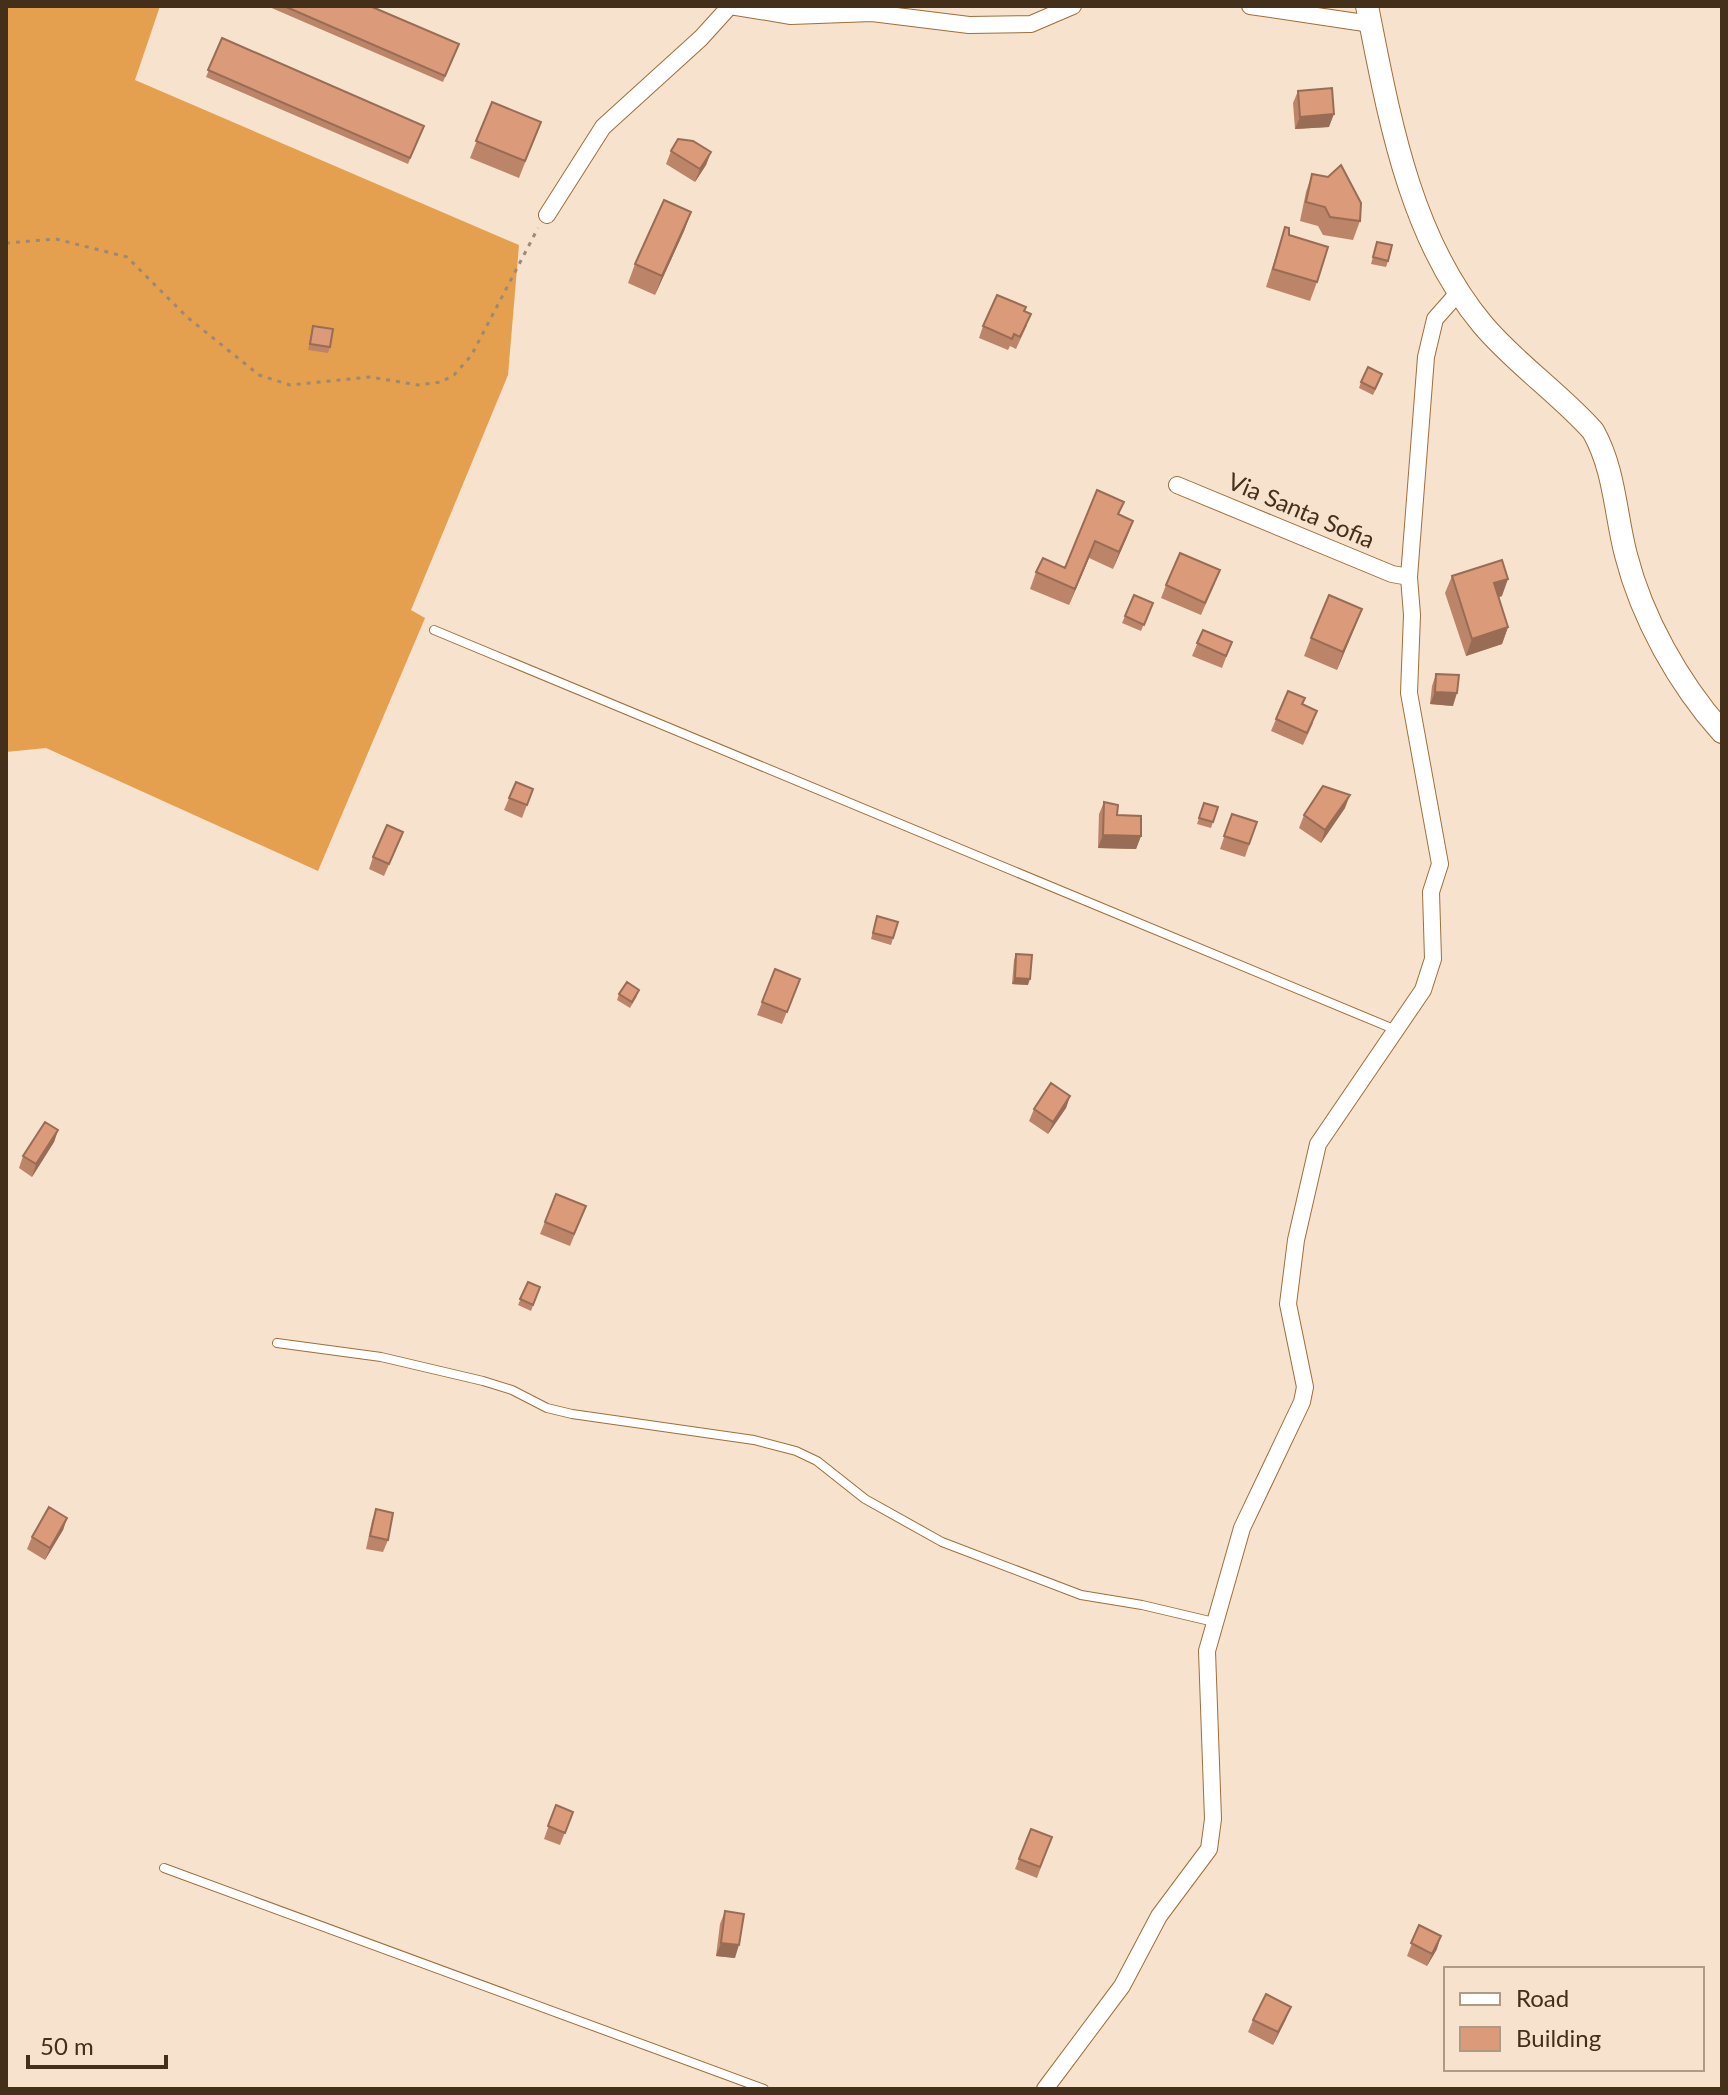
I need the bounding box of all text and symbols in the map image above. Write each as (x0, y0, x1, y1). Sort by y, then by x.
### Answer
street label: Via Santa Sofia (1224, 466, 1379, 554)
legend (1444, 1967, 1704, 2071)
text: Road (1516, 1983, 1569, 2012)
scale bar (28, 2019, 166, 2069)
text: Building (1516, 2023, 1601, 2052)
text: 50 m (40, 2031, 94, 2060)

